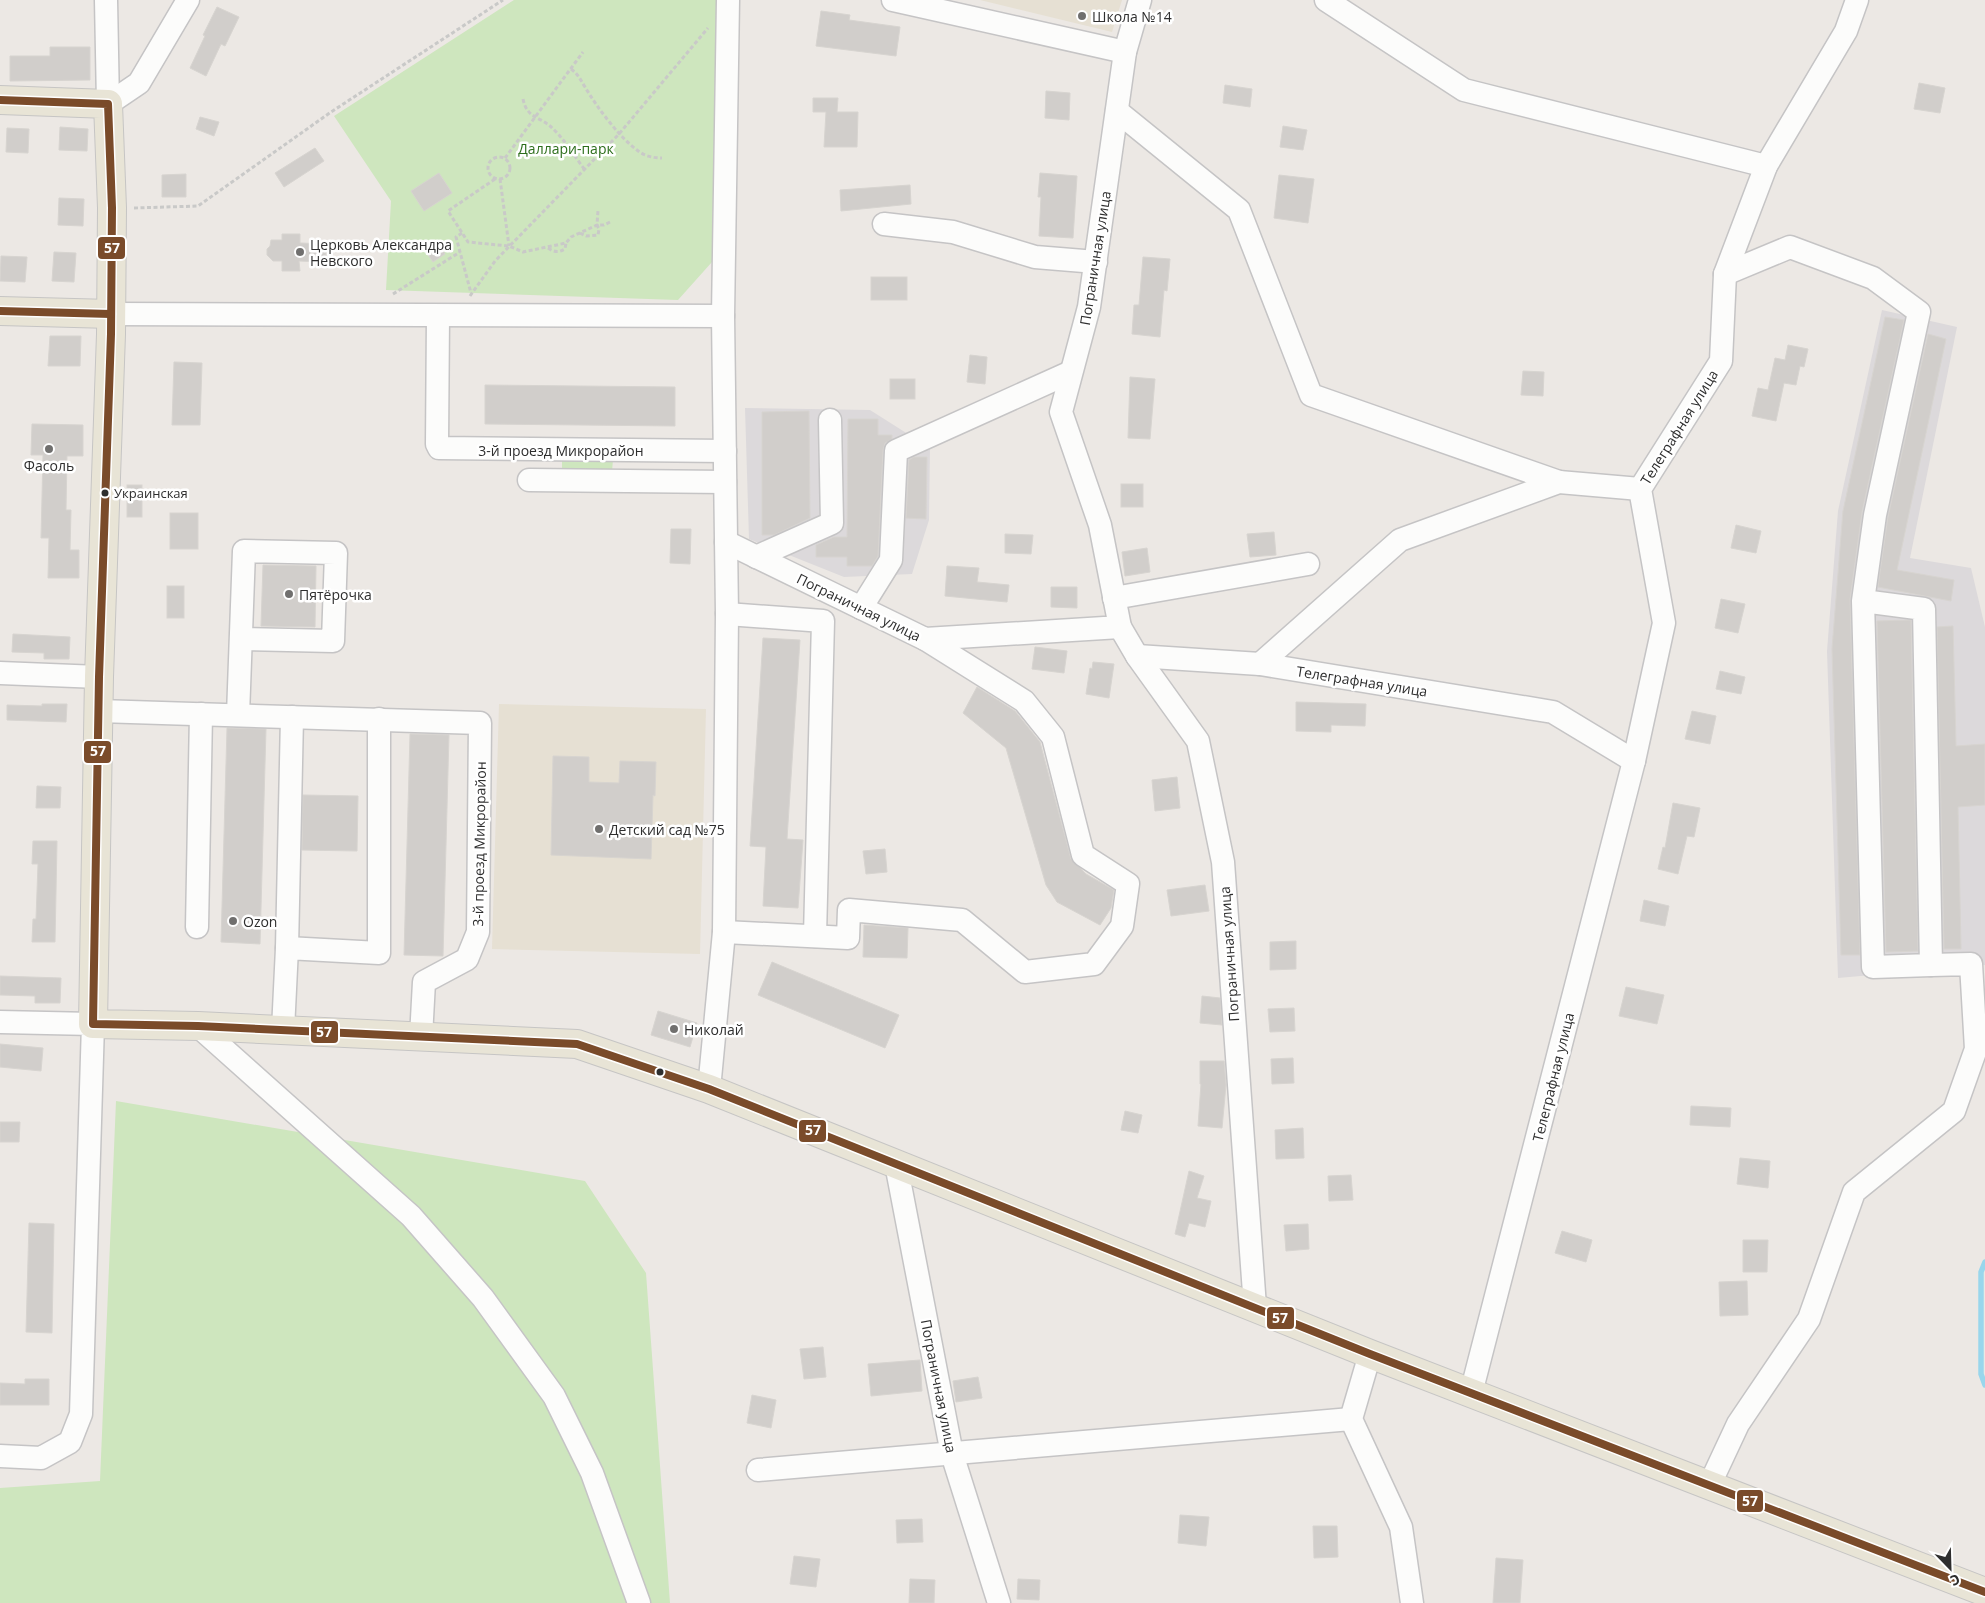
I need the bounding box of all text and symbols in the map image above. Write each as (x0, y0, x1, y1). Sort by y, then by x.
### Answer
place label: Школа №14 (1092, 7, 1172, 26)
marker: Школа №14 (1076, 10, 1088, 22)
park label: Даллари-парк (518, 139, 614, 158)
street label: Пограничная улица (1075, 189, 1115, 327)
place label: Церковь Александра Невского (310, 235, 452, 270)
line badge: 57 (97, 236, 126, 260)
text: 57 (104, 238, 120, 257)
marker: Церковь Александра Невского (294, 246, 306, 258)
street label: Телеграфная улица (1636, 366, 1722, 488)
street label: 3-й проезд Микрорайон (478, 441, 644, 460)
marker: Фасоль (43, 443, 55, 455)
place label: Фасоль (24, 456, 74, 475)
place label: Украинская (114, 484, 188, 502)
marker: Украинская (100, 488, 110, 498)
street label: Пограничная улица (794, 569, 924, 645)
place label: Пятёрочка (299, 585, 372, 604)
marker: Пятёрочка (283, 588, 295, 600)
street label: Телеграфная улица (1295, 661, 1429, 701)
line badge: 57 (83, 740, 112, 764)
text: 57 (90, 741, 106, 760)
street label: 3-й проезд Микрорайон (468, 761, 490, 927)
place label: Детский сад №75 (609, 820, 725, 839)
marker: Детский сад №75 (593, 823, 605, 835)
street label: Пограничная улица (1215, 886, 1243, 1022)
place label: Ozon (243, 912, 277, 931)
marker: Ozon (227, 915, 239, 927)
street label: Телеграфная улица (1528, 1010, 1578, 1144)
line badge: 57 (310, 1020, 339, 1044)
place label: Николай (684, 1020, 744, 1039)
text: 57 (316, 1022, 332, 1041)
marker: Николай (668, 1023, 680, 1035)
unlabelled marker (655, 1067, 665, 1077)
line badge: 57 (798, 1119, 827, 1143)
text: 57 (805, 1120, 821, 1139)
line badge: 57 (1266, 1306, 1295, 1330)
text: 57 (1272, 1308, 1288, 1327)
street label: Пограничная улица (917, 1318, 961, 1454)
line badge: 57 (1736, 1489, 1764, 1513)
text: 57 (1742, 1491, 1758, 1510)
north arrow (1925, 1543, 1975, 1593)
text: С (1947, 1570, 1963, 1591)

